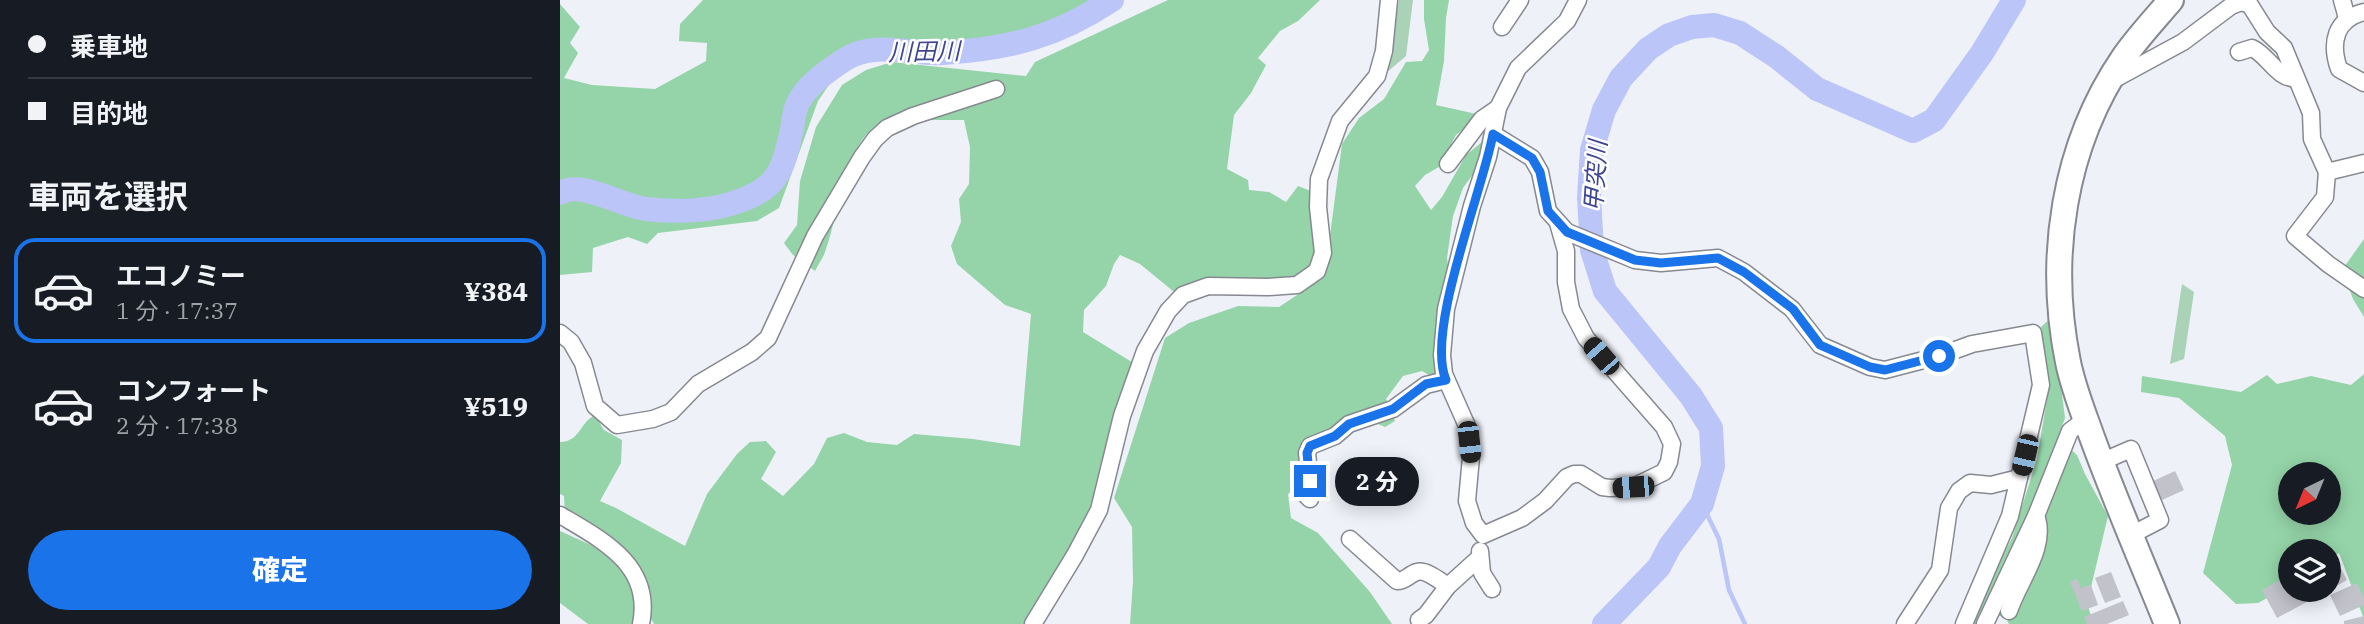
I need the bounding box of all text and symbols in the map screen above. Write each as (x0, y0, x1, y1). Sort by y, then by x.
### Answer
text: 乗車地 (70, 29, 148, 63)
water label: 川田川 (888, 34, 963, 68)
text: 目的地 (70, 96, 148, 130)
water label: 甲突川 (1577, 136, 1614, 213)
text: 車両を選択 (28, 175, 188, 217)
text: エコノミー (116, 258, 246, 292)
icon: car (32, 259, 95, 322)
text: ¥384 (463, 274, 528, 308)
text: 1 分 · 17:37 (116, 295, 238, 325)
car (1580, 333, 1623, 379)
route start (1923, 340, 1955, 372)
text: コンフォート (116, 373, 271, 407)
icon: car (32, 374, 95, 437)
text: ¥519 (463, 389, 528, 423)
text: 2 分 · 17:38 (116, 410, 238, 440)
car (1457, 420, 1482, 464)
car (2011, 432, 2040, 478)
callout: 2 分 (1334, 456, 1418, 505)
north arrow (2278, 462, 2342, 525)
map controls (2278, 462, 2341, 602)
route end (1294, 465, 1326, 497)
text: 2 分 (1356, 466, 1398, 496)
car (1612, 475, 1655, 499)
button: 確定 (28, 530, 532, 610)
button: layers (2278, 539, 2341, 602)

